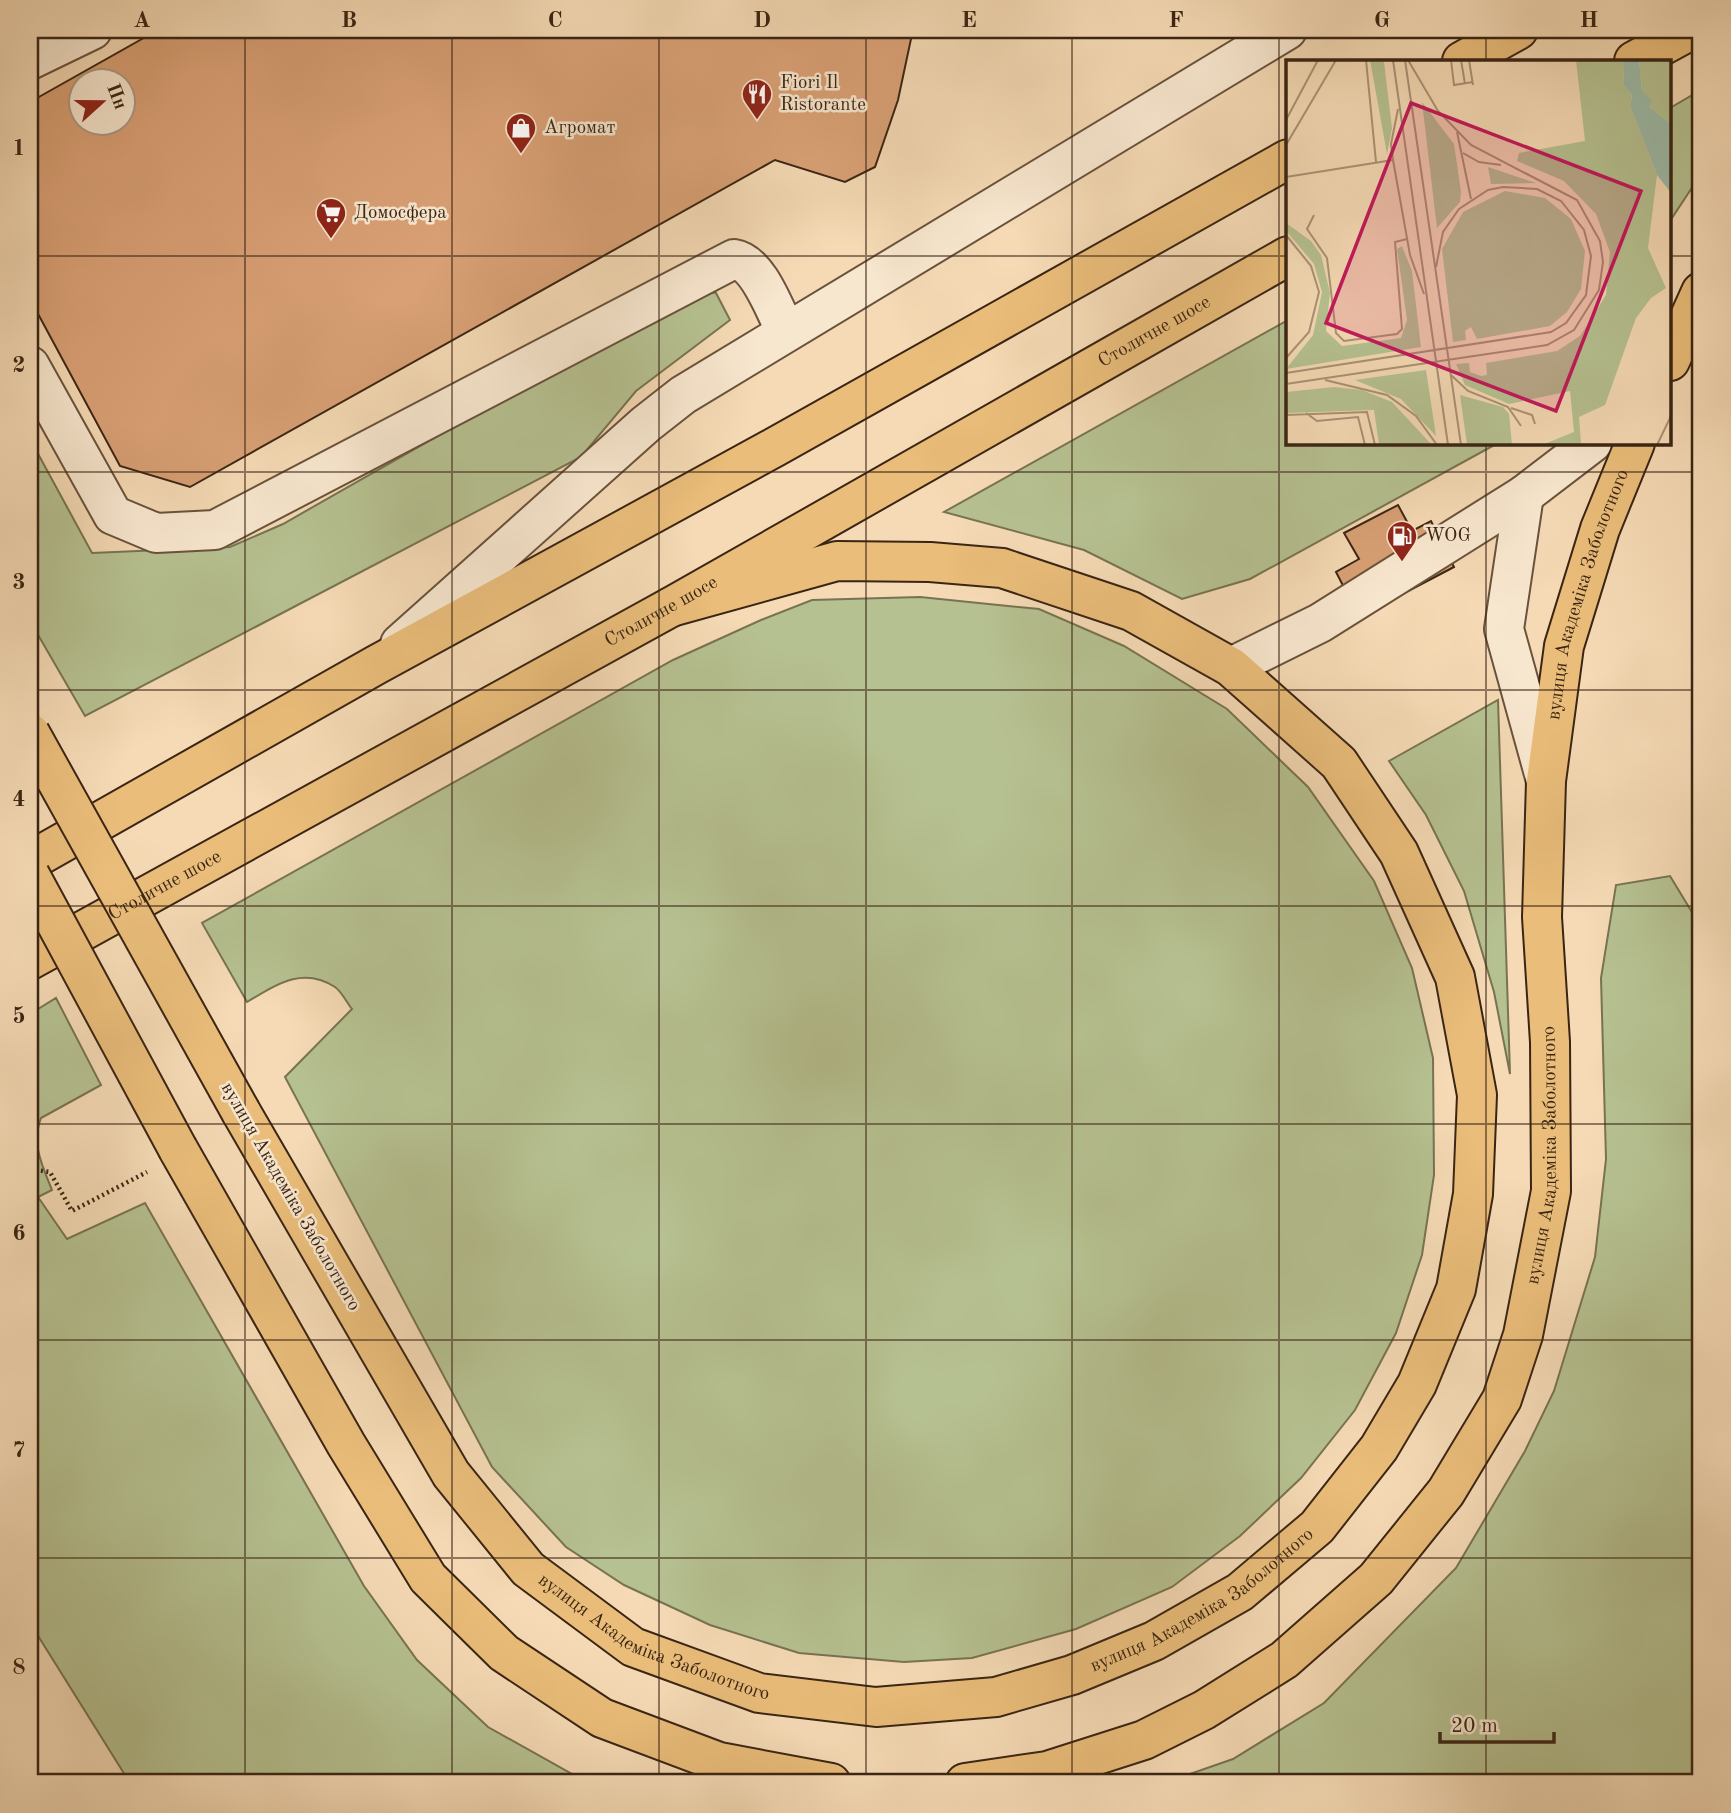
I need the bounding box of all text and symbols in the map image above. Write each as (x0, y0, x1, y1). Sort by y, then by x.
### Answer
text: A (133, 9, 151, 32)
text: B (341, 9, 357, 32)
text: C (547, 9, 563, 32)
text: D (753, 9, 771, 32)
text: E (961, 9, 977, 32)
text: F (1168, 9, 1184, 32)
text: G (1374, 9, 1390, 32)
text: H (1580, 9, 1598, 32)
inset map (1286, 60, 1672, 444)
north arrow (66, 66, 136, 136)
place label: Fiori Il Ristorante (780, 74, 866, 115)
restaurant icon: Fiori Il Ristorante (740, 77, 774, 121)
text: Пн (102, 81, 129, 112)
shop icon: Агромат (504, 111, 538, 155)
place label: Агромат (544, 119, 615, 138)
text: 1 (12, 137, 26, 160)
supermarket icon: Домосфера (314, 196, 348, 240)
place label: Домосфера (354, 204, 447, 223)
street label: Столичне шосе (1095, 293, 1214, 371)
text: 2 (12, 354, 26, 377)
street label: вулиця Академіка Заболотного (1545, 467, 1633, 721)
fuel station icon: WOG (1385, 519, 1419, 563)
place label: WOG (1425, 527, 1471, 546)
text: 3 (12, 571, 26, 594)
street label: Столичне шосе (602, 573, 721, 651)
text: 4 (12, 788, 26, 811)
street label: Столичне шосе (105, 847, 225, 924)
text: 5 (12, 1005, 26, 1028)
street label: вулиця Академіка Заболотного (1524, 1025, 1561, 1286)
street label: вулиця Академіка Заболотного (217, 1080, 363, 1314)
text: 6 (12, 1222, 26, 1245)
text: 7 (12, 1439, 26, 1462)
street label: вулиця Академіка Заболотного (1088, 1525, 1317, 1676)
street label: вулиця Академіка Заболотного (534, 1570, 770, 1704)
text: 8 (12, 1656, 26, 1679)
scale bar (1440, 1701, 1554, 1745)
text: 20 m (1451, 1716, 1498, 1737)

